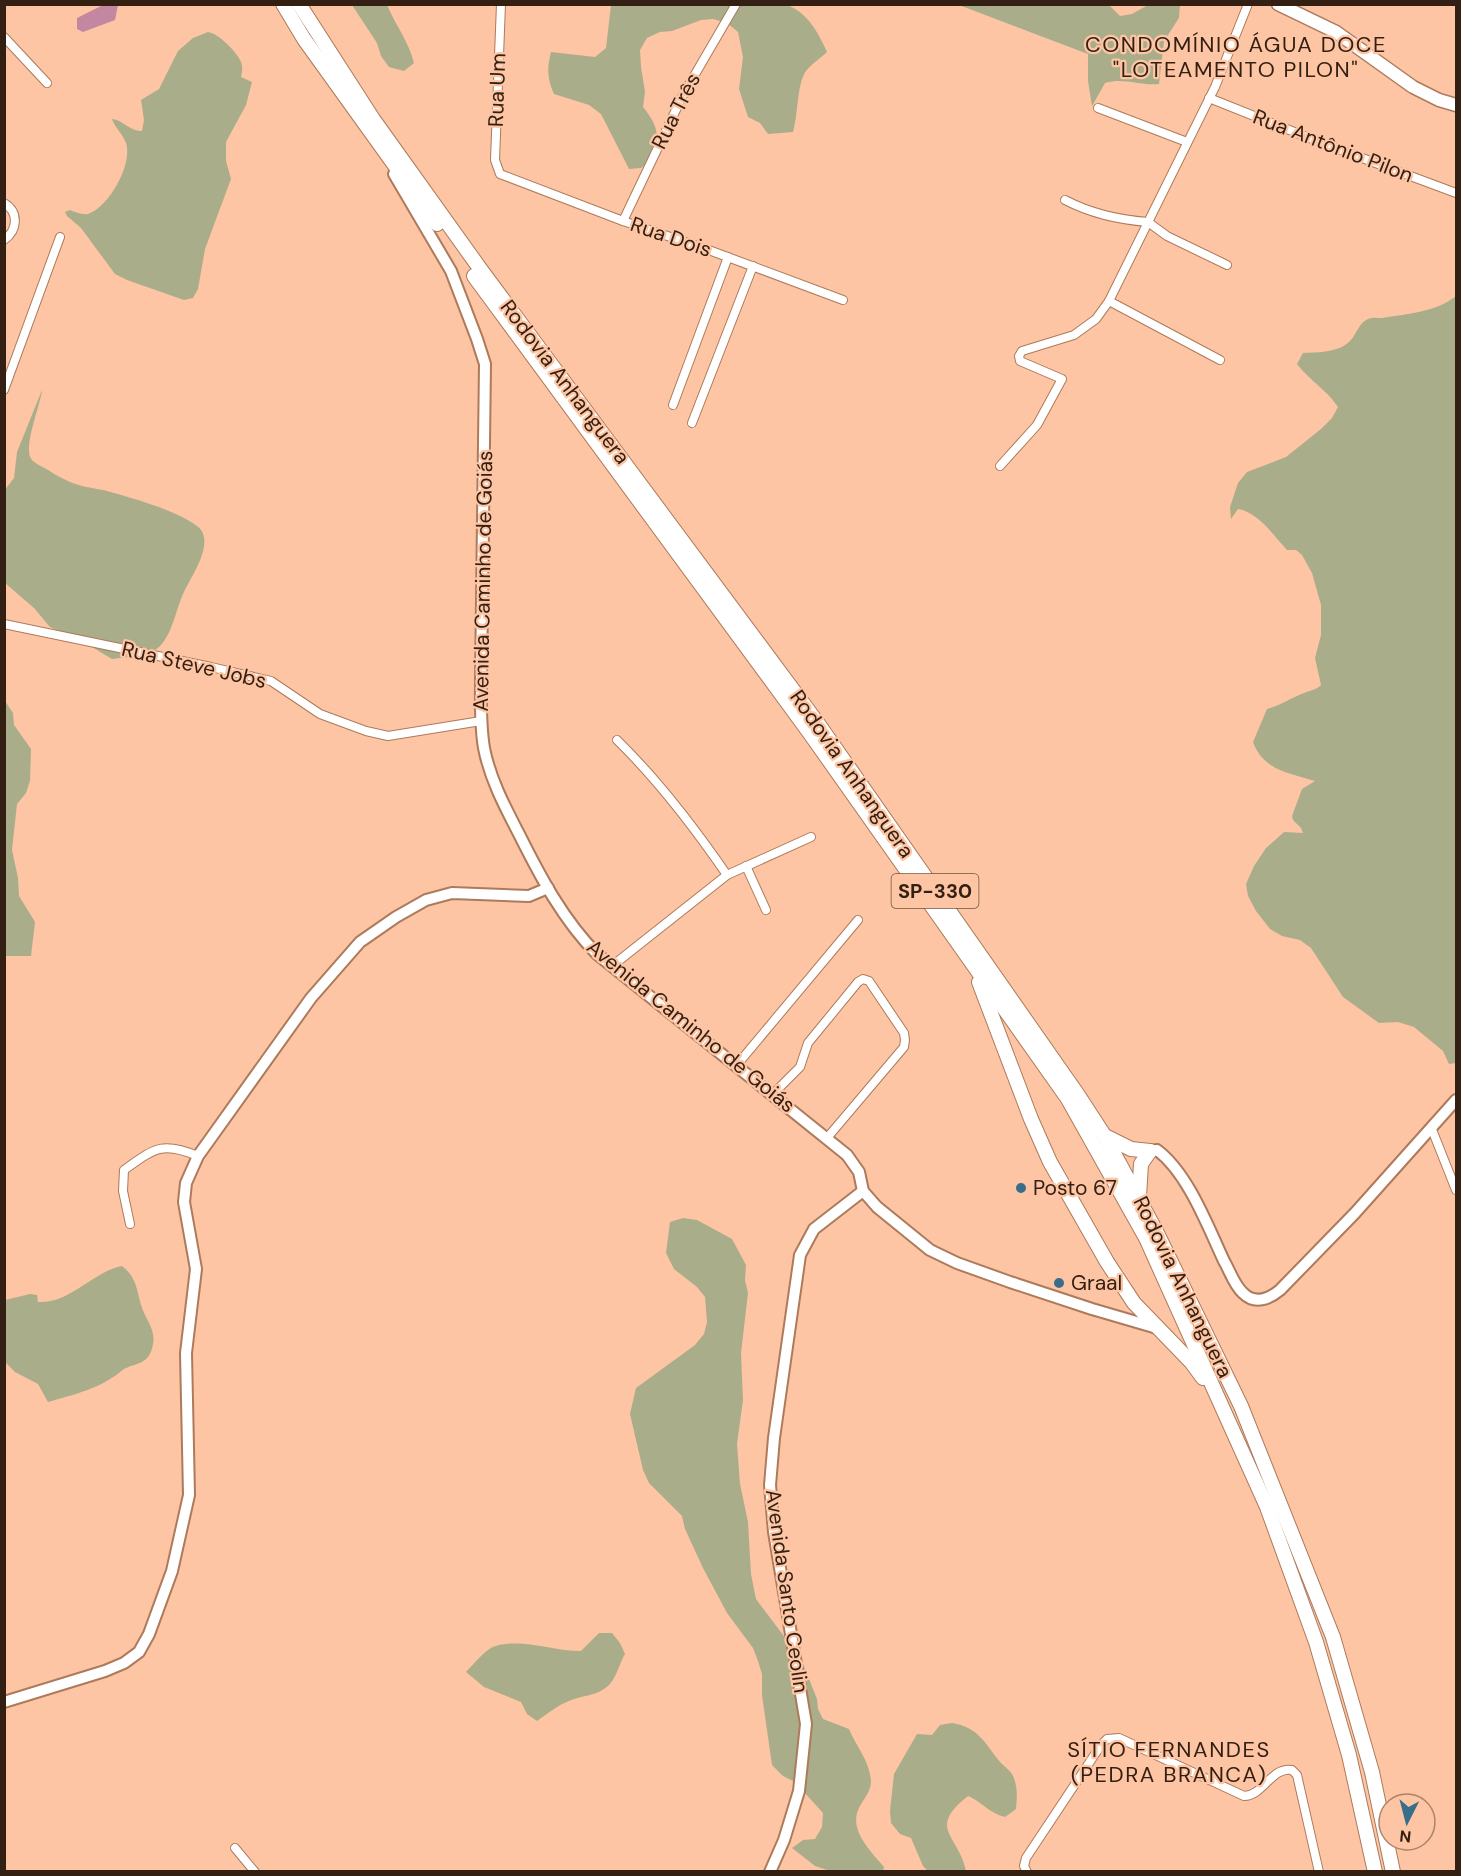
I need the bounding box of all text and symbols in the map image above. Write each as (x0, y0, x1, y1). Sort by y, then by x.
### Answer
district label: CONDOMÍNIO ÁGUA DOCE "LOTEAMENTO PILON" (1085, 30, 1387, 84)
street label: Rua Um (482, 53, 512, 127)
street label: Rua Três (645, 68, 707, 154)
street label: Rua Antônio Pilon (1249, 103, 1417, 189)
street label: Rua Dois (627, 210, 715, 264)
street label: Rodovia Anhanguera (494, 294, 636, 470)
street label: Avenida Caminho de Goiás (467, 450, 499, 712)
street label: Rua Steve Jobs (119, 635, 269, 695)
street label: Rodovia Anhanguera (783, 684, 921, 864)
road number: SP-330 (892, 874, 978, 908)
street label: Avenida Caminho de Goiás (581, 933, 801, 1119)
place label: Posto 67 (1033, 1174, 1117, 1202)
marker: Posto 67 (1014, 1181, 1028, 1195)
street label: Rodovia Anhanguera (1127, 1191, 1239, 1383)
place label: Graal (1071, 1269, 1122, 1297)
marker: Graal (1052, 1276, 1066, 1290)
street label: Avenida Santo Ceolin (759, 1487, 815, 1695)
district label: SÍTIO FERNANDES (PEDRA BRANCA) (1067, 1735, 1271, 1789)
north arrow (1377, 1792, 1437, 1852)
text: N (1399, 1825, 1412, 1847)

